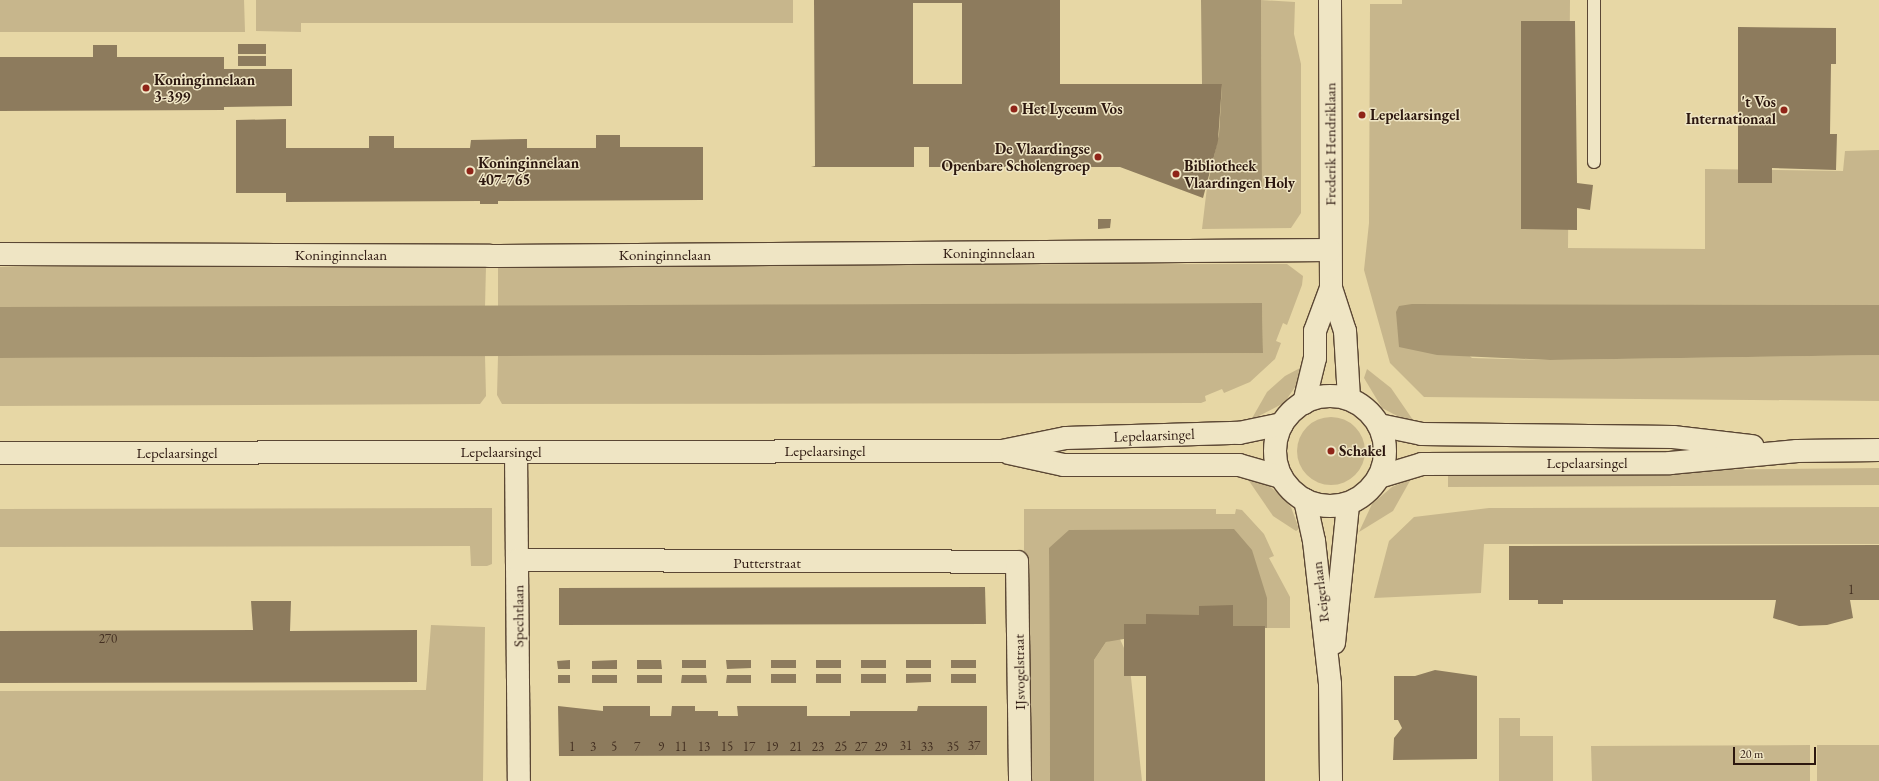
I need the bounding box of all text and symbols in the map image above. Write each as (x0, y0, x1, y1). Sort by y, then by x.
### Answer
place label: Koninginnelaan 3-399 (154, 70, 255, 105)
street label: Frederik Hendriklaan (1321, 82, 1339, 206)
marker: Koninginnelaan 3-399 (141, 83, 151, 93)
place label: 't Vos Internationaal (1686, 92, 1776, 127)
place label: Het Lyceum Vos (1022, 100, 1123, 118)
marker: Het Lyceum Vos (1009, 104, 1019, 114)
marker: 't Vos Internationaal (1779, 105, 1789, 115)
place label: Lepelaarsingel (1370, 106, 1460, 124)
marker: Lepelaarsingel (1357, 110, 1367, 120)
place label: De Vlaardingse Openbare Scholengroep (942, 139, 1090, 174)
marker: De Vlaardingse Openbare Scholengroep (1093, 152, 1103, 162)
place label: Koninginnelaan 407-765 (478, 153, 579, 188)
place label: Bibliotheek Vlaardingen Holy (1184, 156, 1295, 191)
marker: Koninginnelaan 407-765 (465, 166, 475, 176)
marker: Bibliotheek Vlaardingen Holy (1171, 169, 1181, 179)
street label: Koninginnelaan (943, 244, 1035, 262)
street label: Koninginnelaan (295, 246, 387, 264)
street label: Koninginnelaan (619, 246, 711, 264)
street label: Lepelaarsingel (1113, 425, 1195, 445)
street label: Lepelaarsingel (784, 442, 866, 460)
place label: Schakel (1339, 442, 1386, 460)
street label: Lepelaarsingel (460, 443, 542, 461)
street label: Lepelaarsingel (136, 444, 218, 462)
marker: Schakel (1326, 446, 1336, 456)
street label: Lepelaarsingel (1546, 454, 1628, 472)
street label: Putterstraat (733, 554, 801, 572)
street label: Reigerlaan (1307, 561, 1333, 623)
house number: 1 (1848, 582, 1854, 598)
street label: Spechtlaan (509, 585, 527, 647)
house number: 270 (99, 631, 117, 647)
street label: IJsvogelstraat (1009, 634, 1029, 710)
house number: 31 (900, 738, 912, 754)
house number: 37 (968, 738, 980, 754)
house number: 1 (569, 739, 575, 755)
house number: 3 (590, 739, 596, 755)
house number: 5 (611, 739, 617, 755)
house number: 7 (634, 739, 640, 755)
house number: 9 (658, 739, 664, 755)
house number: 11 (675, 739, 687, 755)
house number: 13 (698, 739, 710, 755)
house number: 15 (721, 739, 733, 755)
house number: 17 (743, 739, 755, 755)
house number: 19 (766, 739, 778, 755)
house number: 21 (790, 739, 802, 755)
house number: 23 (812, 739, 824, 755)
house number: 25 (835, 739, 847, 755)
house number: 27 (855, 739, 867, 755)
house number: 29 (875, 739, 887, 755)
house number: 33 (921, 739, 933, 755)
house number: 35 (947, 739, 959, 755)
scale bar (1735, 739, 1818, 765)
text: 20 m (1740, 746, 1763, 762)

